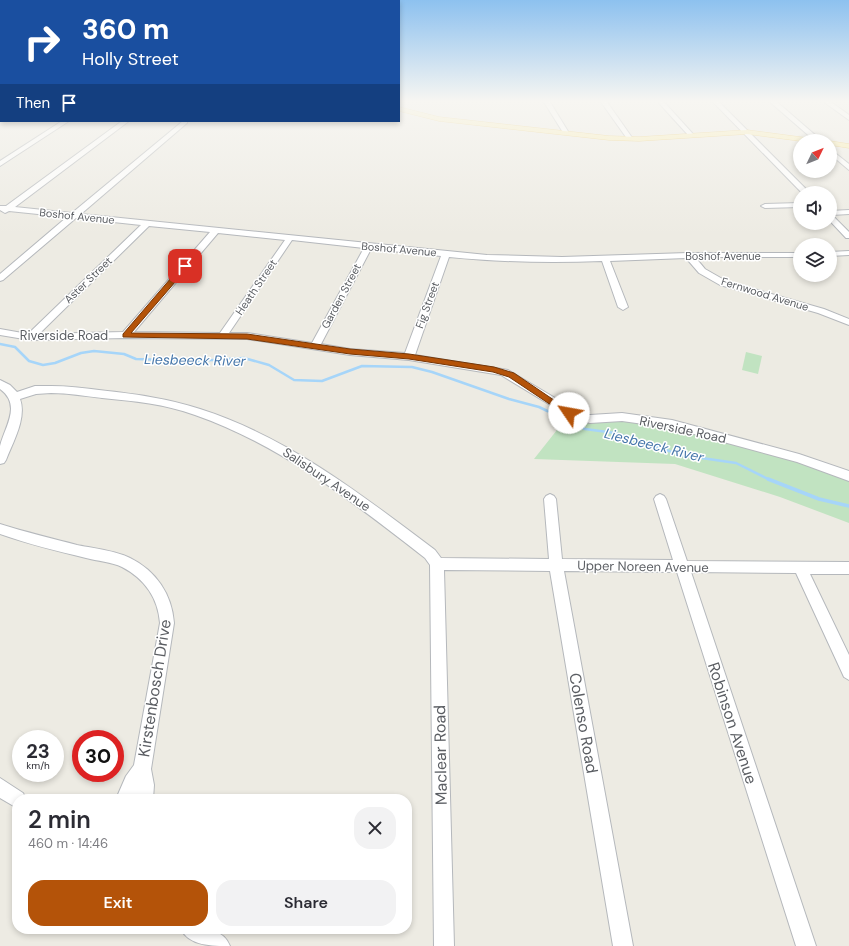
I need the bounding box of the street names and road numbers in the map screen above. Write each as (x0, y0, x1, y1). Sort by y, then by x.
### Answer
street label: Boshof Avenue (39, 205, 115, 227)
street label: Boshof Avenue (361, 239, 437, 259)
street label: Boshof Avenue (685, 249, 761, 263)
street label: Aster Street (61, 254, 115, 306)
street label: Heath Street (232, 256, 280, 318)
street label: Garden Street (318, 261, 364, 331)
street label: Fernwood Avenue (720, 274, 810, 314)
street label: Fig Street (412, 280, 442, 330)
street label: Riverside Road (20, 327, 108, 344)
street label: Riverside Road (638, 412, 728, 447)
street label: Salisbury Avenue (280, 444, 374, 515)
street label: Upper Noreen Avenue (577, 557, 709, 576)
street label: Kirstenbosch Drive (133, 618, 176, 758)
street label: Robinson Avenue (703, 660, 762, 787)
street label: Colenso Road (564, 671, 603, 775)
street label: Maclear Road (429, 705, 452, 805)

